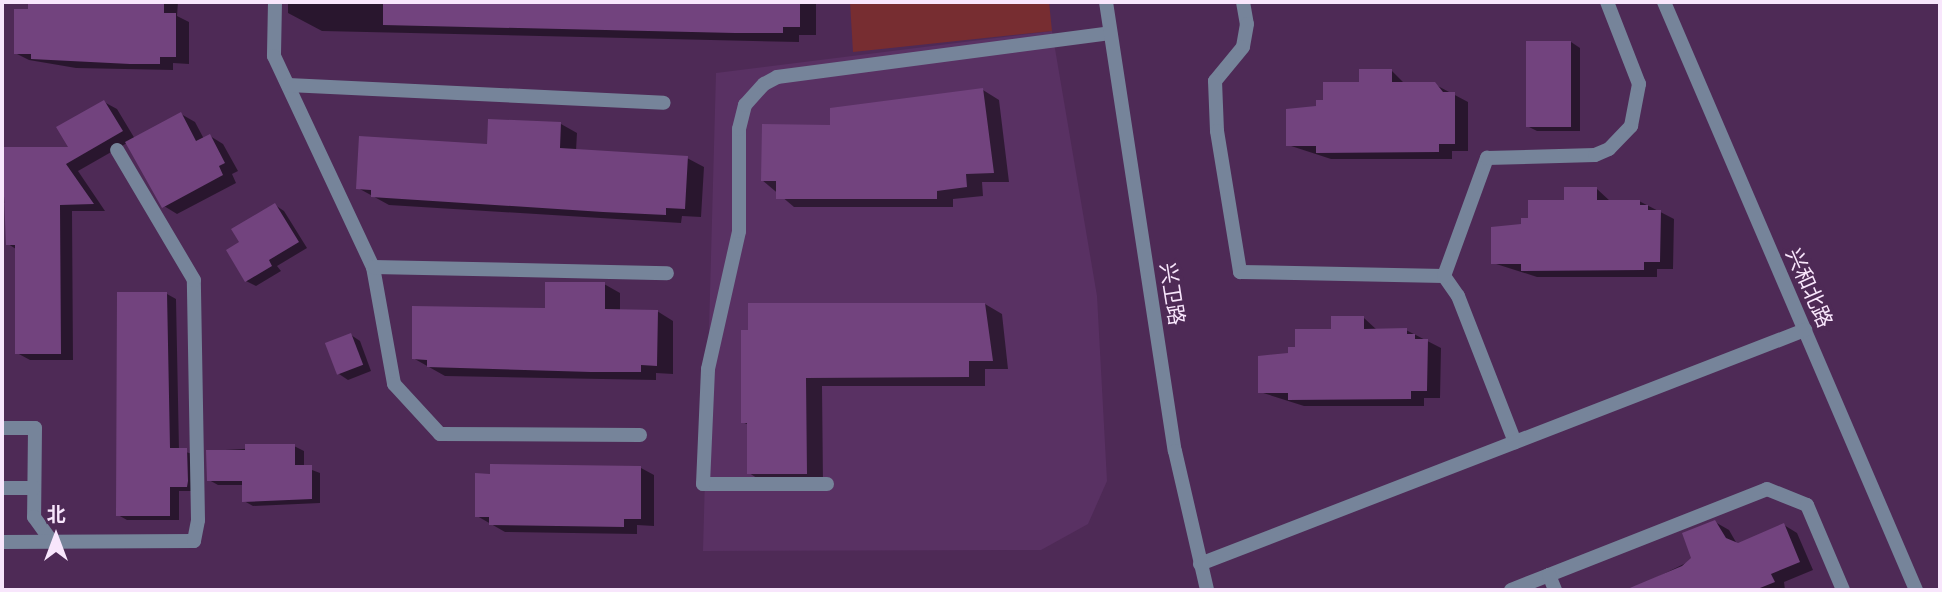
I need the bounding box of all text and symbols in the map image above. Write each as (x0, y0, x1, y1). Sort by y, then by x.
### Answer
street label: 兴和北路 (1780, 245, 1838, 331)
street label: 兴卫路 (1155, 261, 1189, 327)
north arrow (21, 501, 91, 571)
text: 北 (46, 503, 66, 526)

